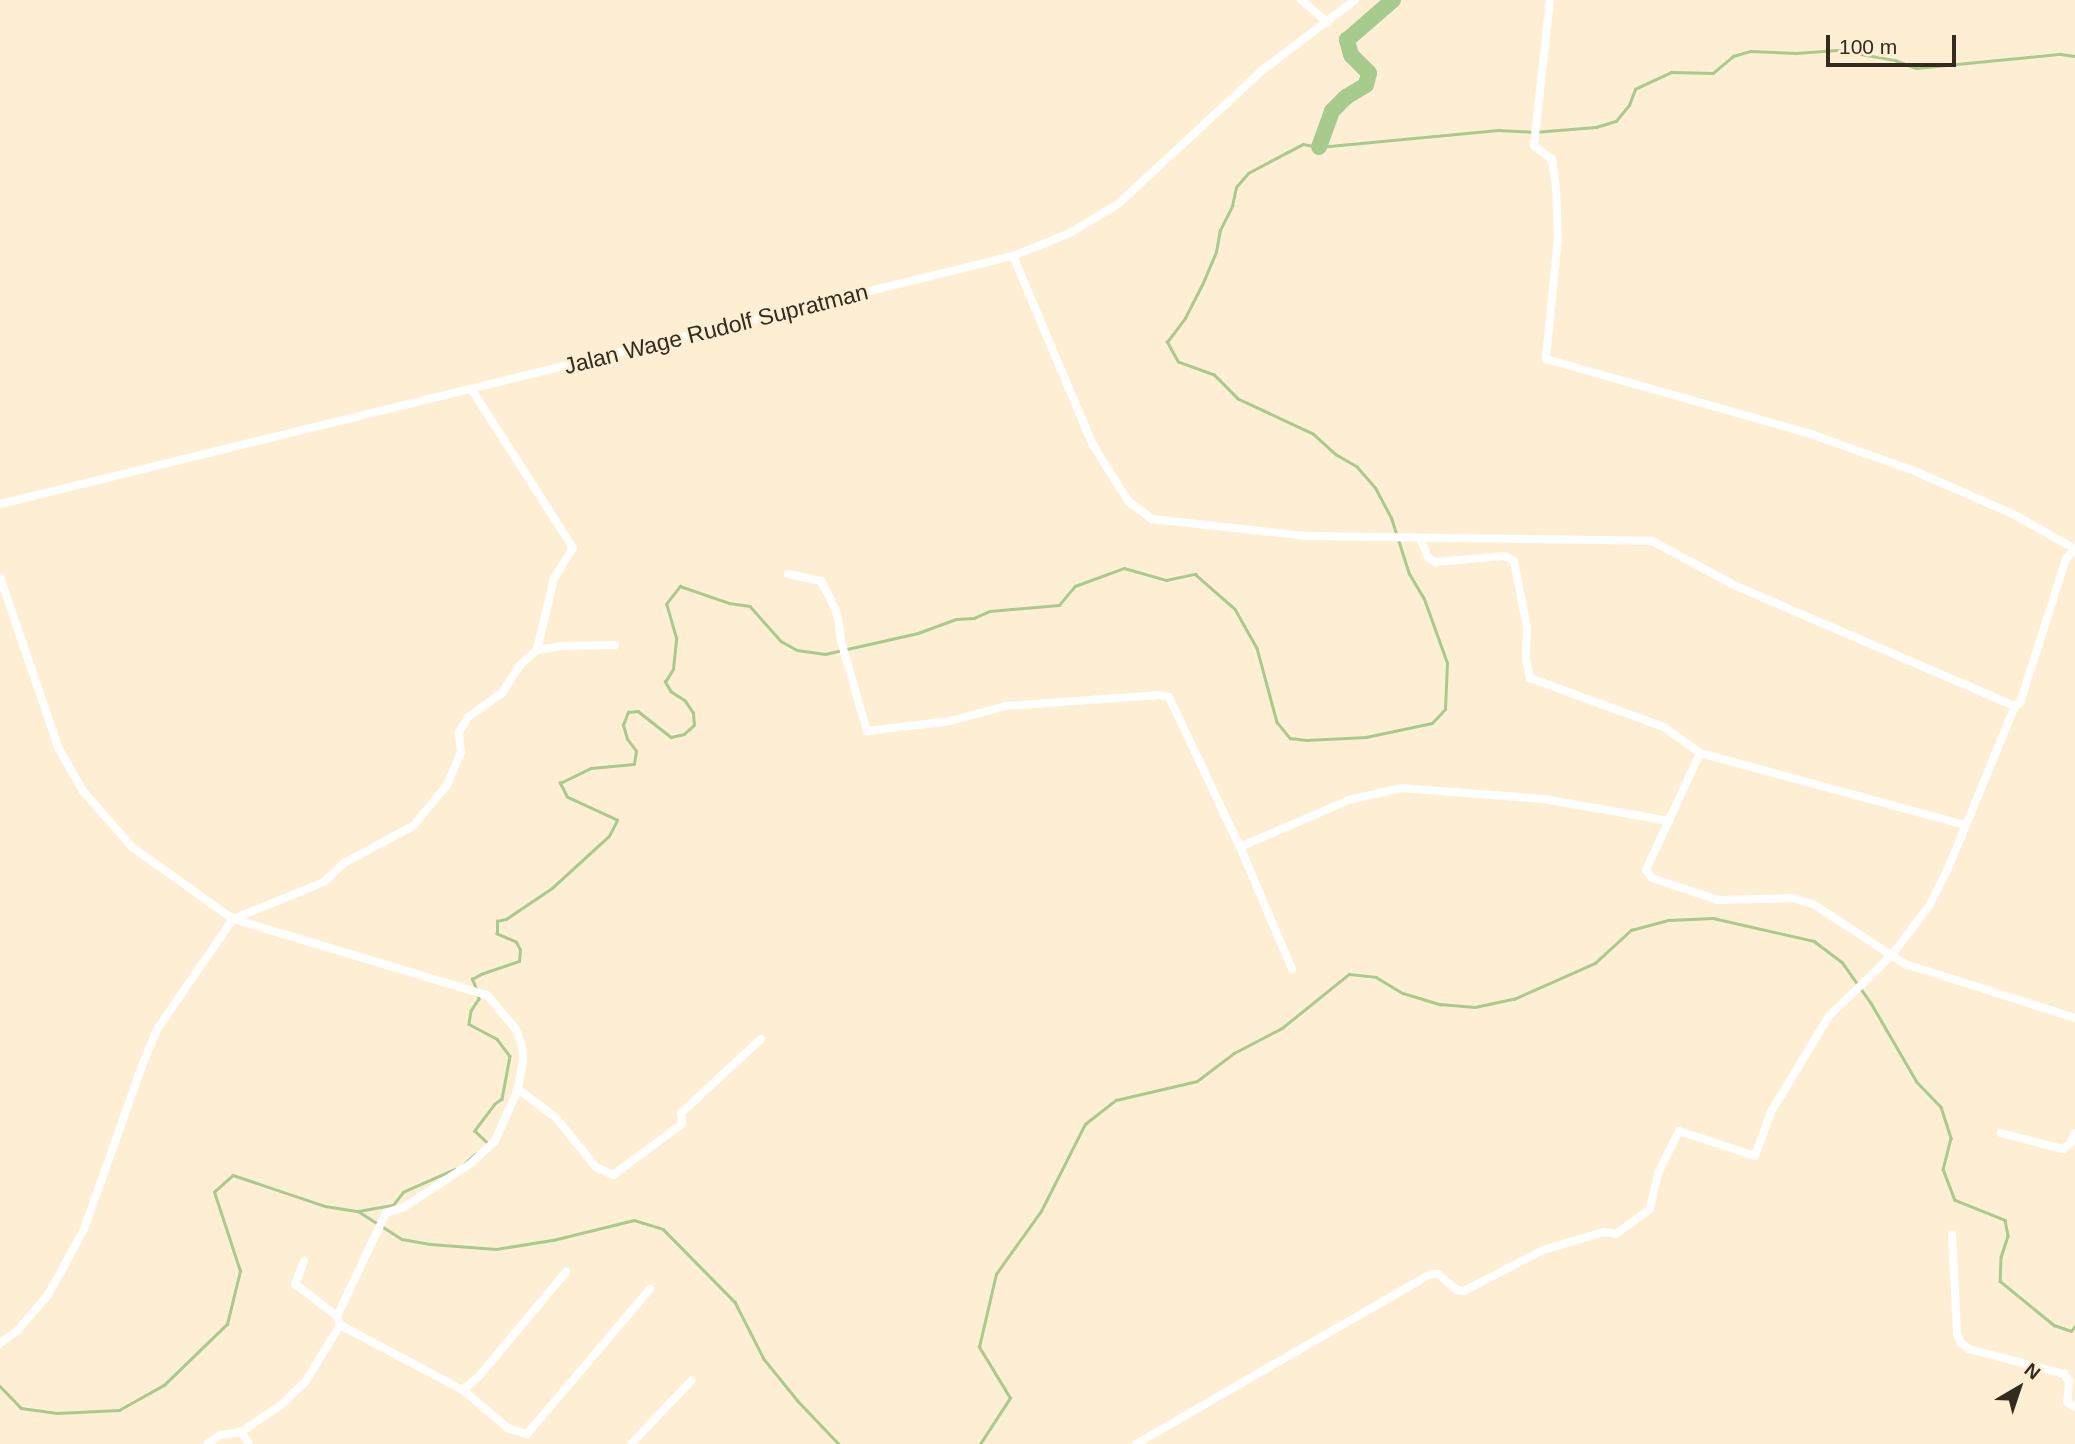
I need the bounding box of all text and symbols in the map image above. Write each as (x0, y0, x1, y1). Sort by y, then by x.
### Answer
scale bar (1830, 21, 1960, 65)
text: 100 m (1839, 35, 1897, 58)
street label: Jalan Wage Rudolf Supratman (561, 278, 871, 380)
north arrow (1984, 1353, 2054, 1423)
text: N (2021, 1359, 2044, 1384)

